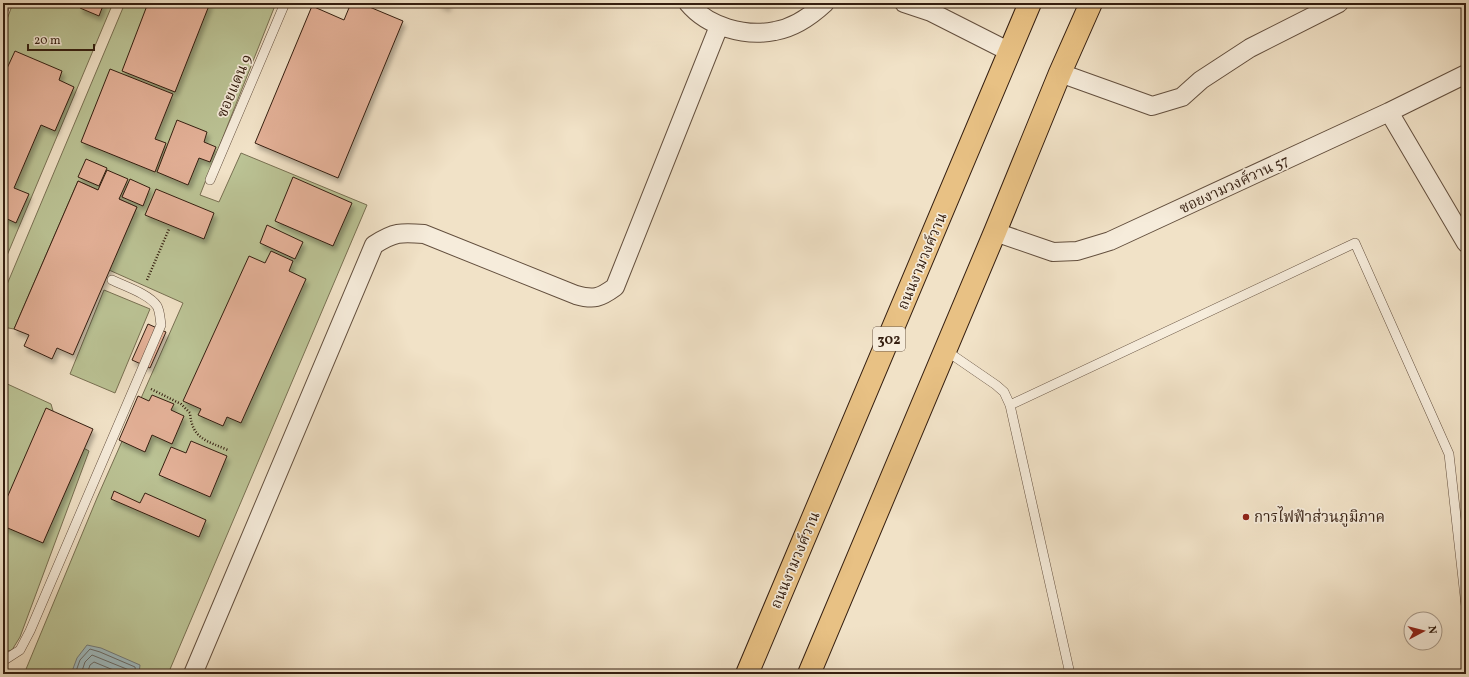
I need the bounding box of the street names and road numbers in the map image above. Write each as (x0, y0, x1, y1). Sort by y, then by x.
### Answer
street label: ซอยแดน 9 (213, 52, 258, 121)
street label: ซอยงามวงศ์วาน 57 (1176, 150, 1293, 220)
street label: ถนนงามวงศ์วาน (893, 209, 953, 313)
road number: 302 (873, 327, 905, 351)
street label: ถนนงามวงศ์วาน (766, 508, 826, 612)

